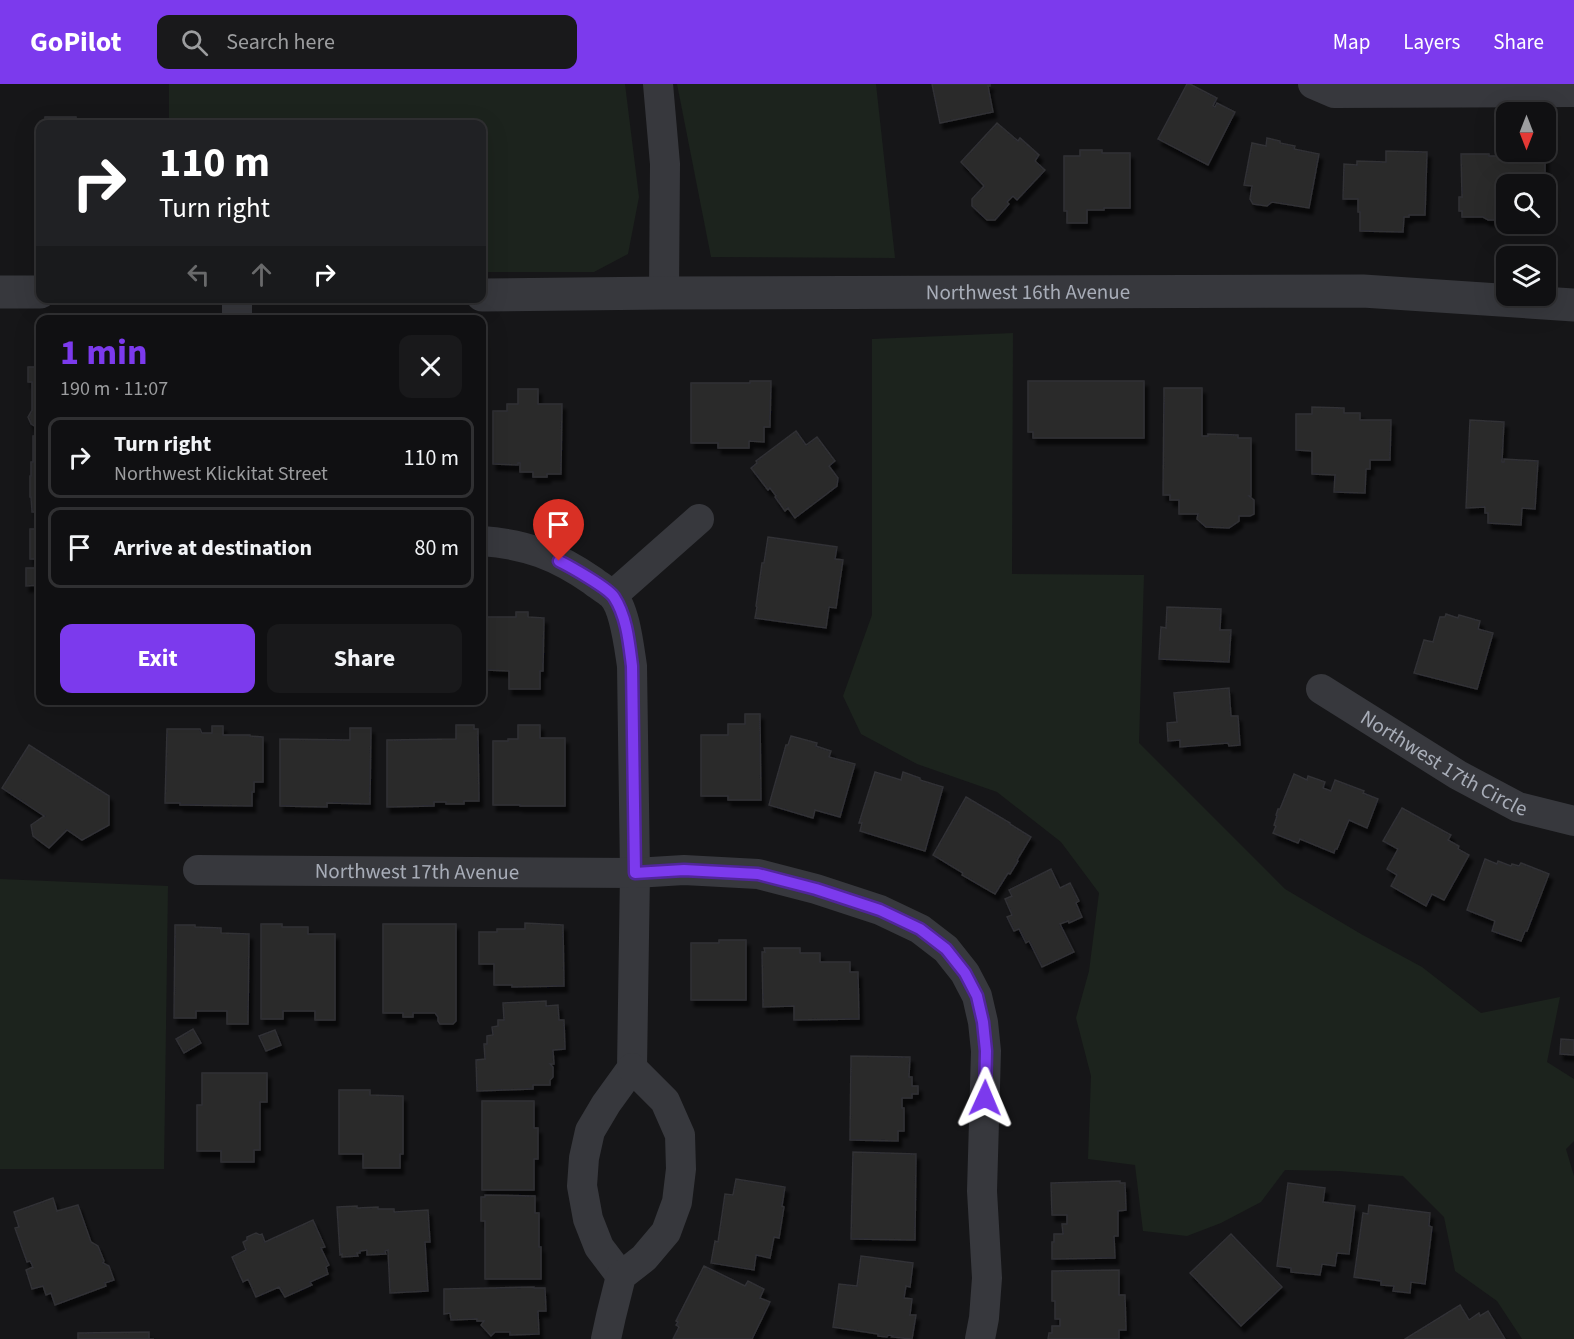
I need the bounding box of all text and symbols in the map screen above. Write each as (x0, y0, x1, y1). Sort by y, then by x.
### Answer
search box (157, 15, 577, 69)
text: GoPilot (30, 22, 121, 62)
icon: search (178, 26, 211, 59)
text: Search here (226, 26, 335, 58)
text: Map (1333, 27, 1370, 57)
text: Layers (1403, 27, 1460, 57)
text: Share (1493, 27, 1544, 57)
north arrow (1496, 102, 1556, 162)
map controls (1496, 102, 1556, 306)
text: 110 m (159, 133, 270, 193)
icon: right (60, 144, 138, 222)
button: search (1496, 174, 1556, 234)
text: Turn right (159, 189, 270, 228)
button: layers (1496, 246, 1556, 306)
icon: left (182, 258, 215, 291)
icon: ahead (245, 258, 278, 291)
icon: right (308, 258, 341, 291)
street label: Northwest 16th Avenue (926, 277, 1130, 307)
text: 1 min (60, 327, 148, 378)
button: close (399, 335, 462, 398)
text: 190 m · 11:07 (60, 375, 168, 403)
text: Turn right (114, 428, 211, 460)
icon: right (63, 441, 96, 474)
text: 110 m (404, 442, 459, 474)
text: Northwest Klickitat Street (114, 460, 328, 488)
pin (533, 499, 584, 561)
icon: arrive (542, 508, 575, 541)
icon: arrive (63, 531, 96, 564)
text: Arrive at destination (114, 532, 312, 564)
text: 80 m (414, 532, 459, 564)
button: Exit (60, 624, 255, 693)
button: Share (267, 624, 462, 693)
street label: Northwest 17th Circle (1355, 703, 1530, 824)
street label: Northwest 17th Avenue (315, 856, 519, 887)
position arrow (953, 1066, 1017, 1130)

